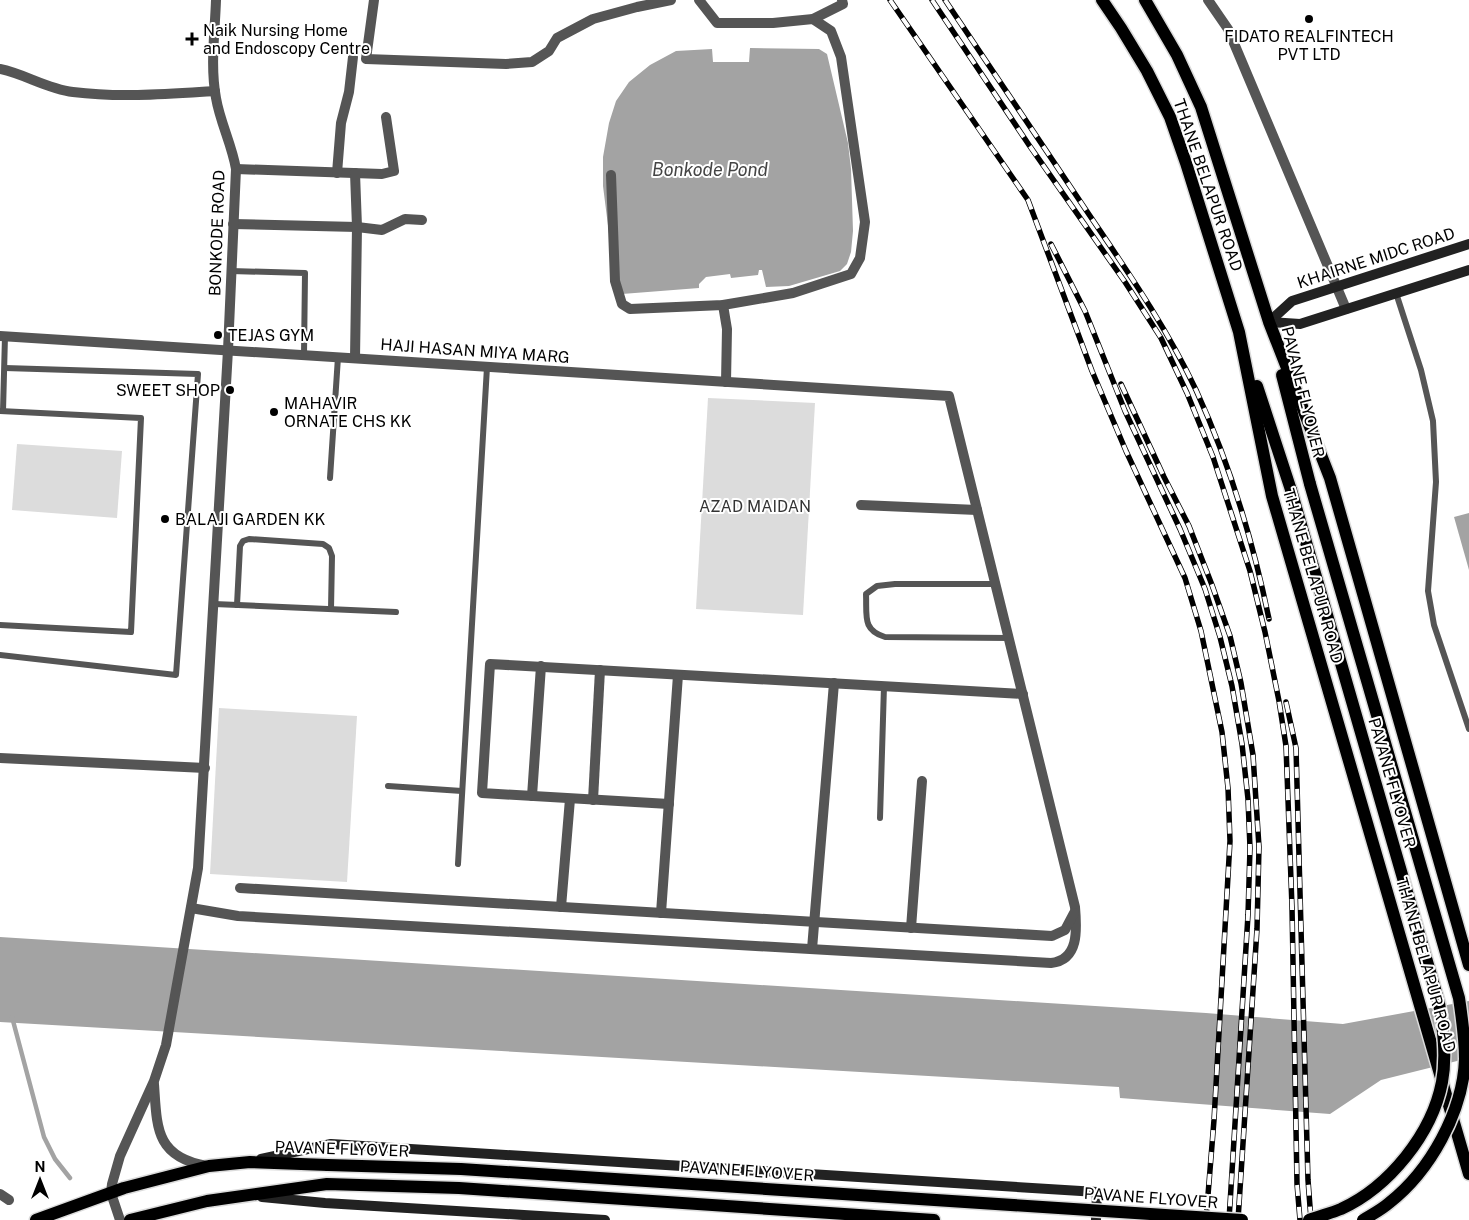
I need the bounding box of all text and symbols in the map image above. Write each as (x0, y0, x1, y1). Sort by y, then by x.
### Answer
marker: FIDATO REALFINTECH PVT LTD (1303, 13, 1315, 25)
place label: Naik Nursing Home and Endoscopy Centre (203, 21, 370, 58)
place label: FIDATO REALFINTECH PVT LTD (1224, 27, 1394, 64)
marker: Naik Nursing Home and Endoscopy Centre (185, 32, 199, 46)
street label: THANE BELAPUR ROAD (1170, 96, 1246, 274)
water label: Bonkode Pond (652, 159, 769, 180)
street label: BONKODE ROAD (205, 170, 229, 296)
street label: KHAIRNE MIDC ROAD (1295, 224, 1457, 292)
street label: PAVANE FLYOVER (1277, 324, 1329, 460)
place label: TEJAS GYM (228, 326, 314, 345)
marker: TEJAS GYM (212, 329, 224, 341)
street label: HAJI HASAN MIYA MARG (380, 335, 570, 367)
place label: SWEET SHOP (116, 381, 220, 400)
marker: SWEET SHOP (224, 384, 236, 396)
place label: MAHAVIR ORNATE CHS KK (284, 394, 412, 431)
marker: MAHAVIR ORNATE CHS KK (268, 406, 280, 418)
street label: THANE BELAPUR ROAD (1279, 486, 1347, 666)
park label: AZAD MAIDAN (699, 497, 811, 516)
place label: BALAJI GARDEN KK (175, 510, 326, 529)
marker: BALAJI GARDEN KK (159, 513, 171, 525)
street label: PAVANE FLYOVER (1364, 716, 1420, 850)
street label: THANE BELAPUR ROAD (1392, 875, 1460, 1055)
street label: PAVANE FLYOVER (274, 1137, 410, 1161)
north arrow (15, 1155, 65, 1205)
street label: PAVANE FLYOVER (679, 1157, 815, 1185)
text: N (35, 1159, 45, 1175)
street label: PAVANE FLYOVER (1083, 1184, 1219, 1212)

